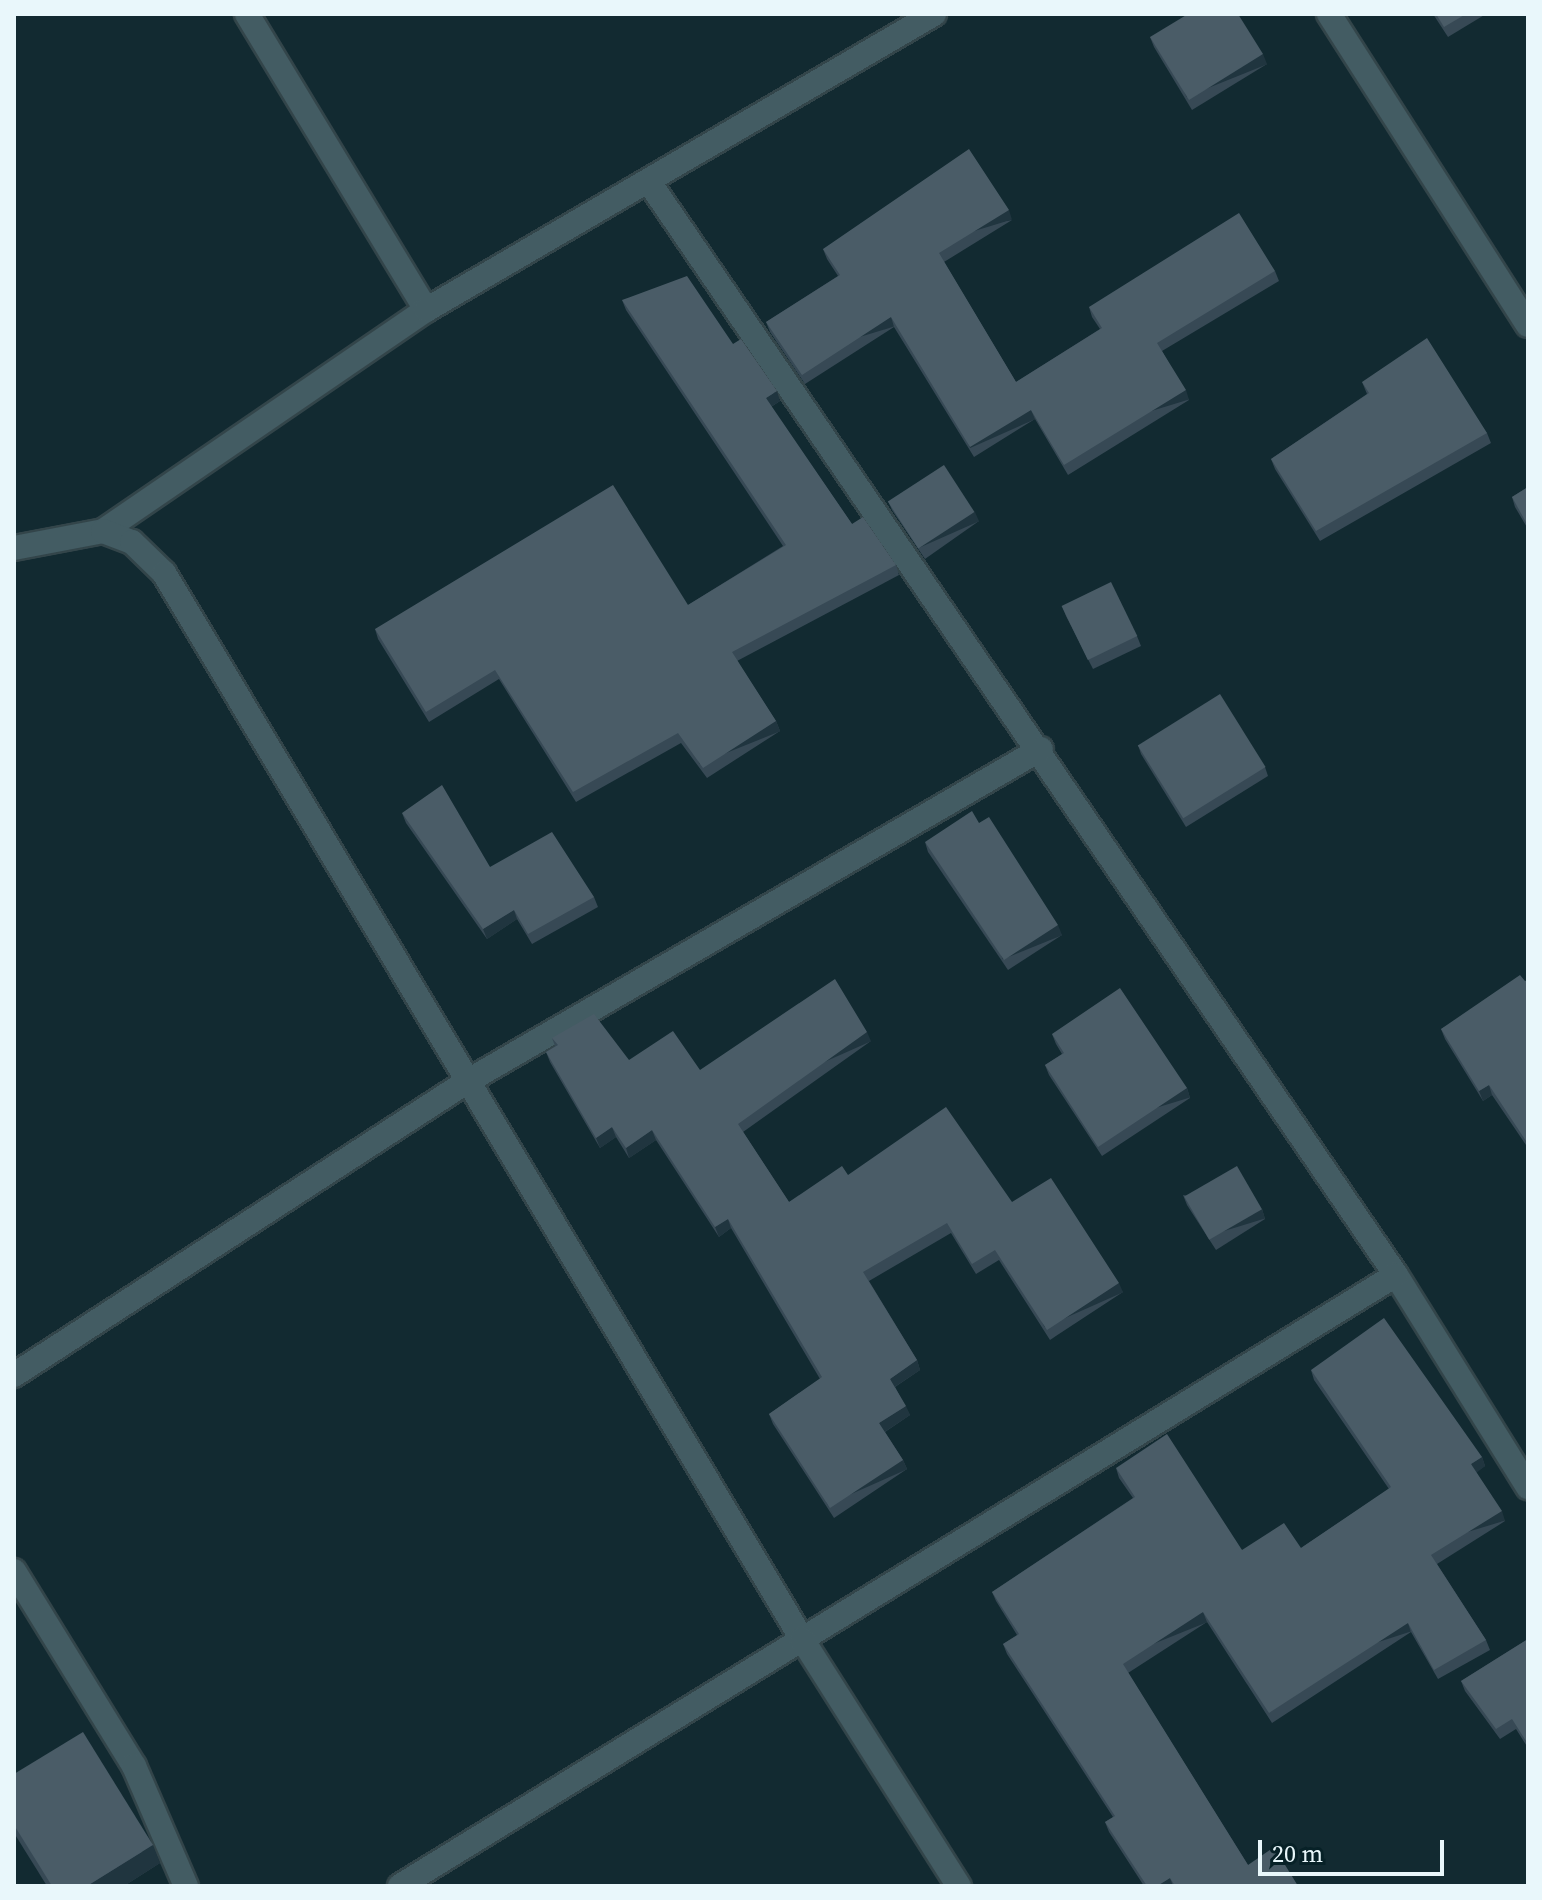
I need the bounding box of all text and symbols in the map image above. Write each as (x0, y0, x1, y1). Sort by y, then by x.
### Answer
scale bar (1262, 1824, 1448, 1874)
text: 20 m (1272, 1837, 1323, 1870)

